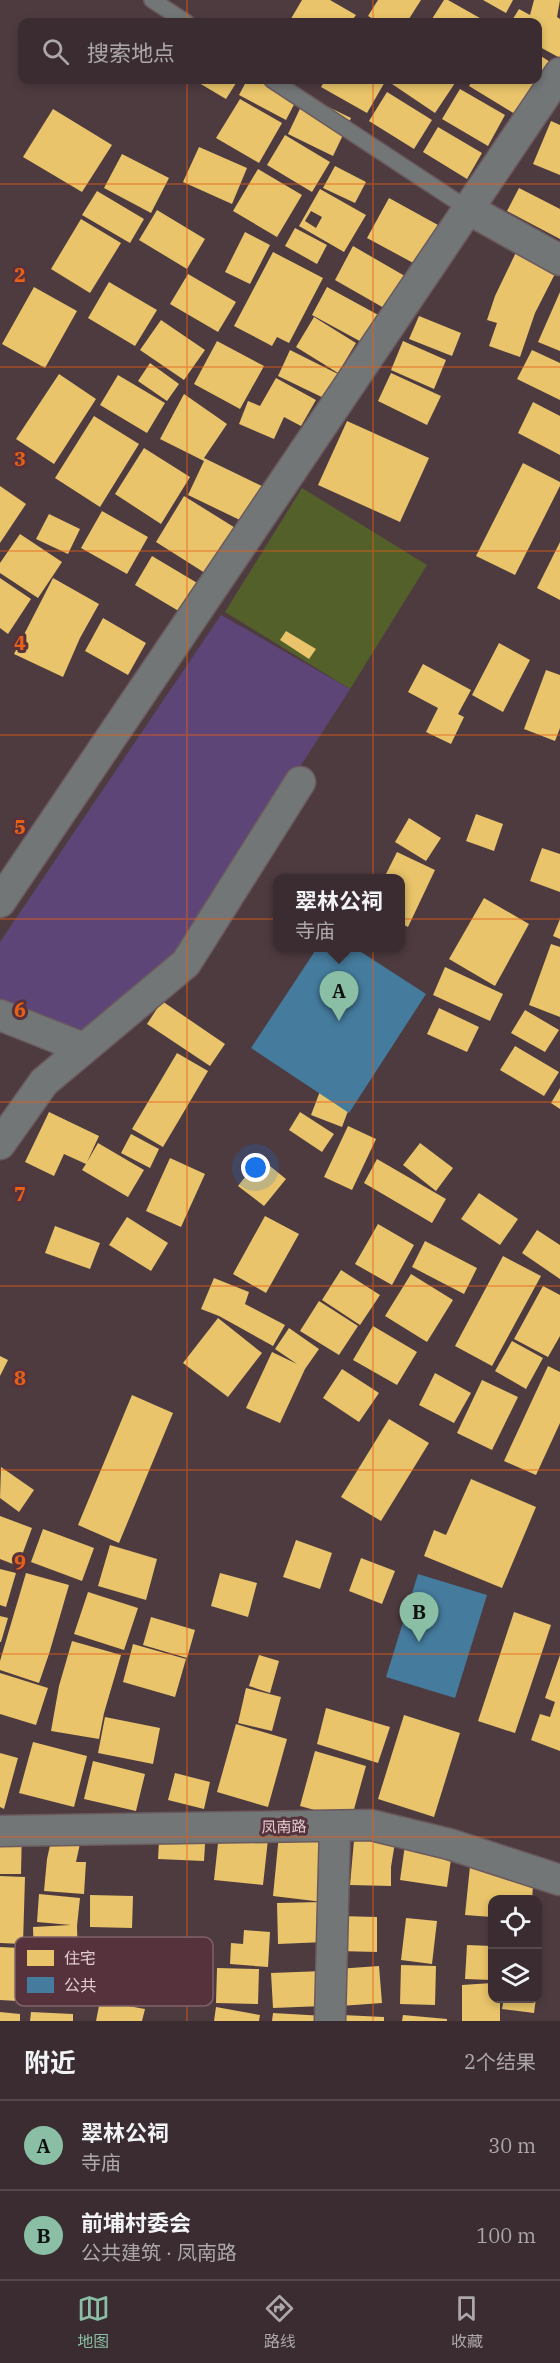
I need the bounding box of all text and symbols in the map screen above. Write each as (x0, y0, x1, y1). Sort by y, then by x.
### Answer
search box (18, 18, 542, 84)
icon: search (39, 35, 72, 68)
text: 搜索地点 (87, 38, 175, 67)
text: 2 (14, 261, 26, 288)
text: 3 (14, 445, 26, 472)
text: 4 (14, 629, 26, 656)
text: 5 (14, 813, 26, 840)
popup (273, 874, 405, 952)
text: 翠林公祠 (295, 886, 383, 915)
text: 寺庙 (295, 917, 335, 944)
pin: A (320, 972, 358, 1021)
text: 6 (14, 996, 26, 1023)
your location (241, 1153, 270, 1182)
text: 7 (14, 1180, 26, 1207)
text: 8 (14, 1364, 26, 1391)
text: 9 (14, 1548, 26, 1575)
pin: B (400, 1592, 438, 1642)
street label: 凤南路 (261, 1817, 307, 1836)
map controls (488, 1895, 542, 2003)
button: locate (488, 1895, 542, 1949)
legend (15, 1937, 213, 2006)
text: 住宅 (64, 1948, 96, 1968)
button: layers (488, 1949, 542, 2003)
text: 公共 (64, 1975, 96, 1995)
text: 附近 (24, 2045, 76, 2079)
text: 2个结果 (464, 2048, 536, 2075)
text: 翠林公祠 (81, 2118, 169, 2147)
text: A (37, 2132, 50, 2159)
text: 30 m (488, 2132, 536, 2159)
text: 寺庙 (81, 2149, 121, 2176)
text: 前埔村委会 (81, 2208, 191, 2237)
text: B (36, 2222, 51, 2249)
text: 100 m (476, 2222, 536, 2249)
text: 公共建筑 · 凤南路 (81, 2239, 237, 2266)
tab: 地图 (77, 2292, 110, 2352)
tab: 路线 (263, 2292, 296, 2352)
tab: 收藏 (450, 2292, 483, 2352)

